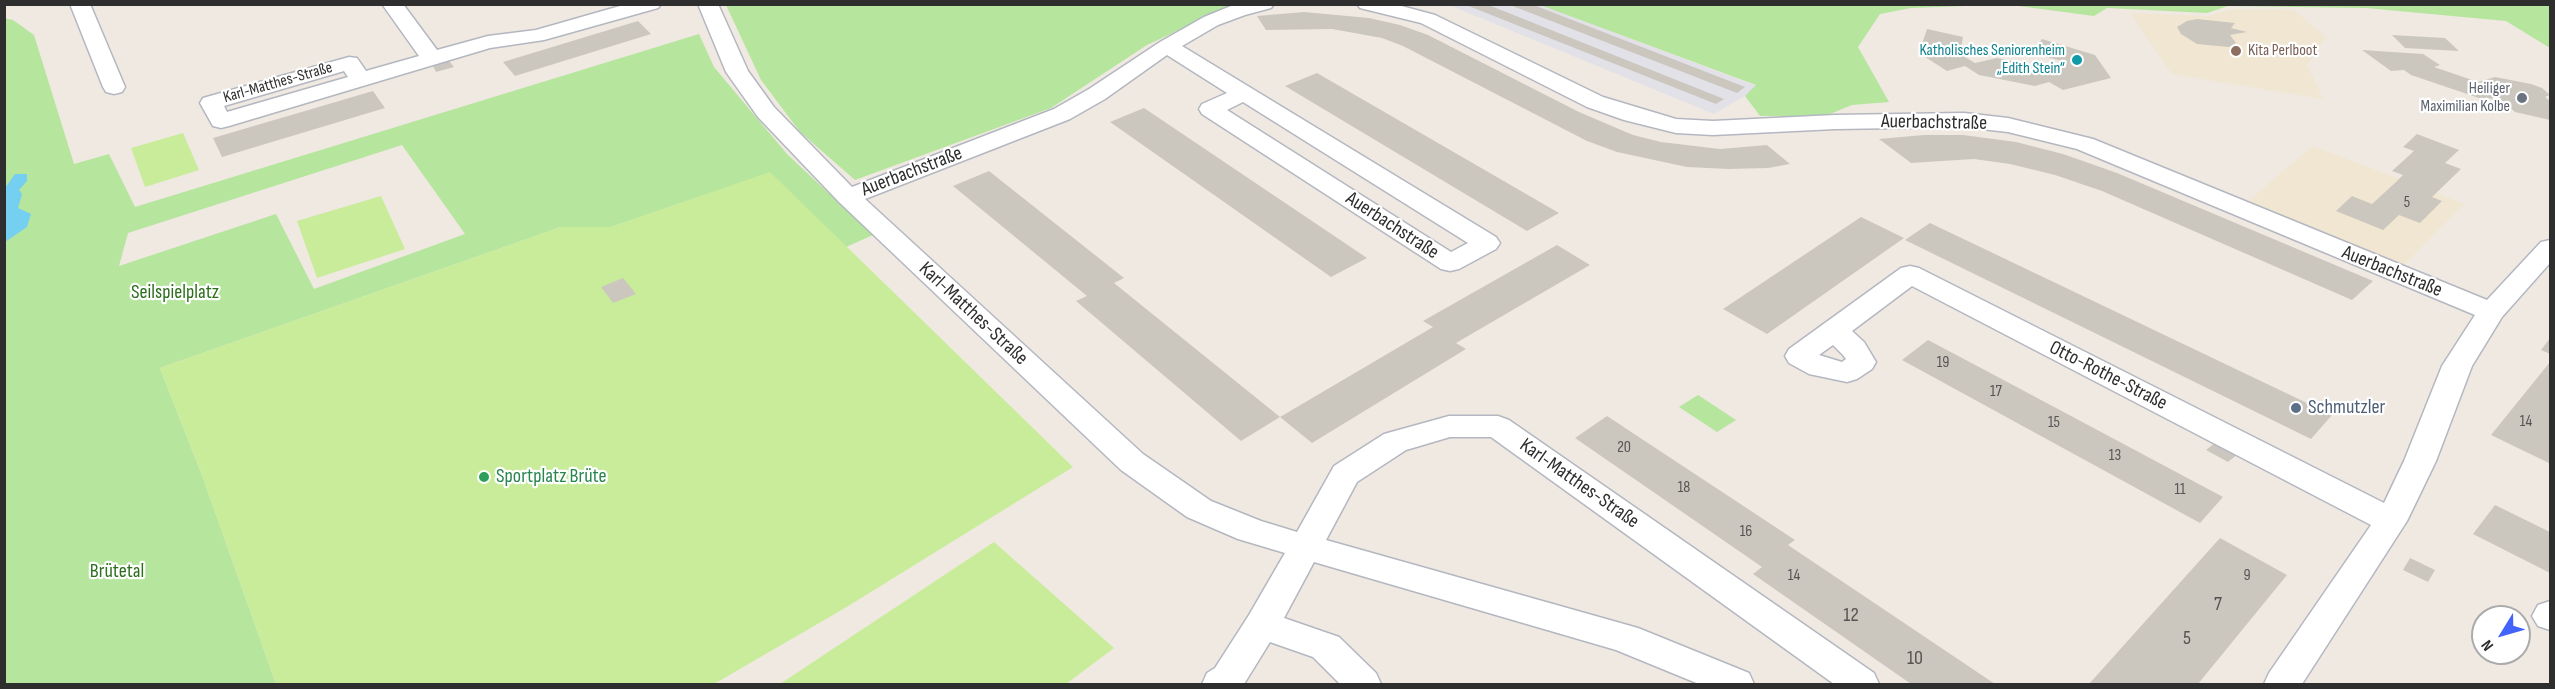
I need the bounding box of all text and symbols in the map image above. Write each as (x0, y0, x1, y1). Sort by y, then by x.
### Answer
place label: Katholisches Seniorenheim „Edith Stein“ (1919, 41, 2065, 79)
place label: Kita Perlboot (2248, 41, 2317, 61)
marker: Kita Perlboot (2229, 44, 2243, 58)
marker: Katholisches Seniorenheim „Edith Stein“ (2070, 53, 2084, 67)
street label: Karl-Matthes-Straße (221, 58, 335, 108)
place label: Heiliger Maximilian Kolbe (2421, 79, 2510, 117)
marker: Heiliger Maximilian Kolbe (2515, 91, 2529, 105)
street label: Auerbachstraße (1881, 110, 1987, 136)
street label: Auerbachstraße (858, 142, 966, 202)
street label: Auerbachstraße (1341, 187, 1443, 265)
house number: 5 (2404, 193, 2410, 213)
street label: Auerbachstraße (2338, 241, 2446, 303)
street label: Karl-Matthes-Straße (913, 257, 1033, 371)
park label: Seilspielplatz (131, 281, 219, 305)
street label: Otto-Rothe-Straße (2045, 336, 2171, 416)
house number: 19 (1937, 353, 1949, 373)
house number: 17 (1990, 382, 2002, 402)
place label: Schmutzler (2308, 396, 2385, 420)
marker: Schmutzler (2289, 401, 2303, 415)
house number: 14 (2520, 412, 2532, 432)
house number: 15 (2048, 413, 2060, 433)
street label: Karl-Matthes-Straße (1515, 434, 1643, 534)
house number: 20 (1617, 438, 1631, 458)
house number: 13 (2109, 446, 2121, 466)
place label: Sportplatz Brüte (496, 465, 606, 489)
marker: Sportplatz Brüte (477, 470, 491, 484)
house number: 18 (1678, 478, 1690, 498)
house number: 11 (2174, 480, 2186, 500)
house number: 16 (1740, 522, 1752, 542)
park label: Brütetal (90, 560, 144, 584)
house number: 14 (1788, 566, 1800, 586)
house number: 9 (2243, 566, 2251, 586)
house number: 7 (2214, 593, 2222, 617)
house number: 12 (1843, 604, 1859, 628)
north arrow (2471, 605, 2531, 665)
house number: 5 (2183, 627, 2191, 651)
text: N (2478, 636, 2498, 654)
house number: 10 (1907, 647, 1923, 671)

